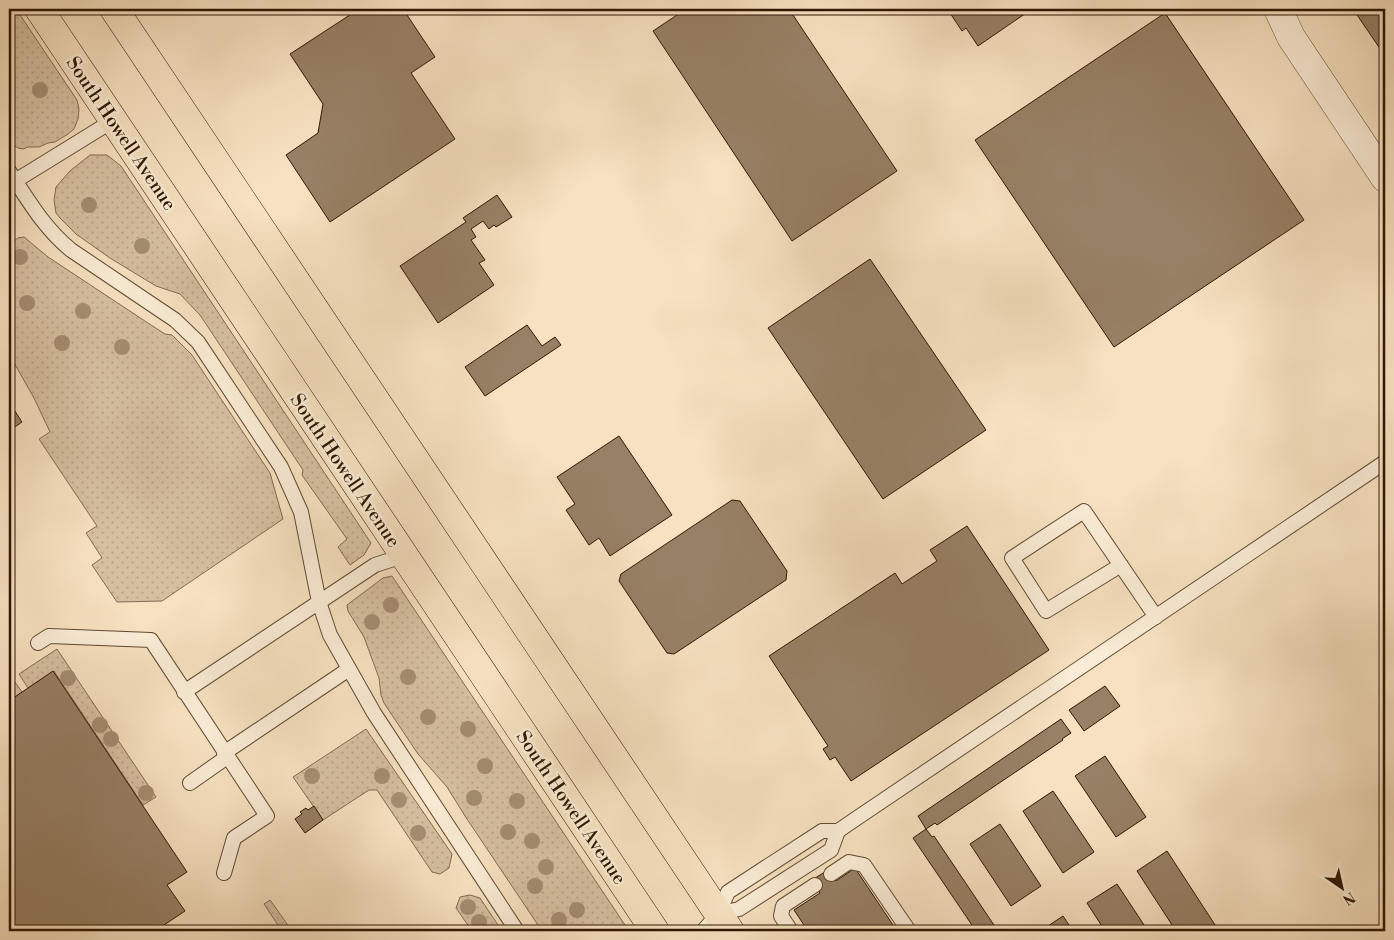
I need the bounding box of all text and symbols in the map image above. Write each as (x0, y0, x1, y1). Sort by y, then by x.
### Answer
street label: South Howell Avenue (61, 52, 182, 215)
street label: South Howell Avenue (285, 389, 406, 552)
street label: South Howell Avenue (511, 726, 632, 889)
north arrow (1316, 862, 1366, 912)
text: N (1339, 887, 1358, 909)

